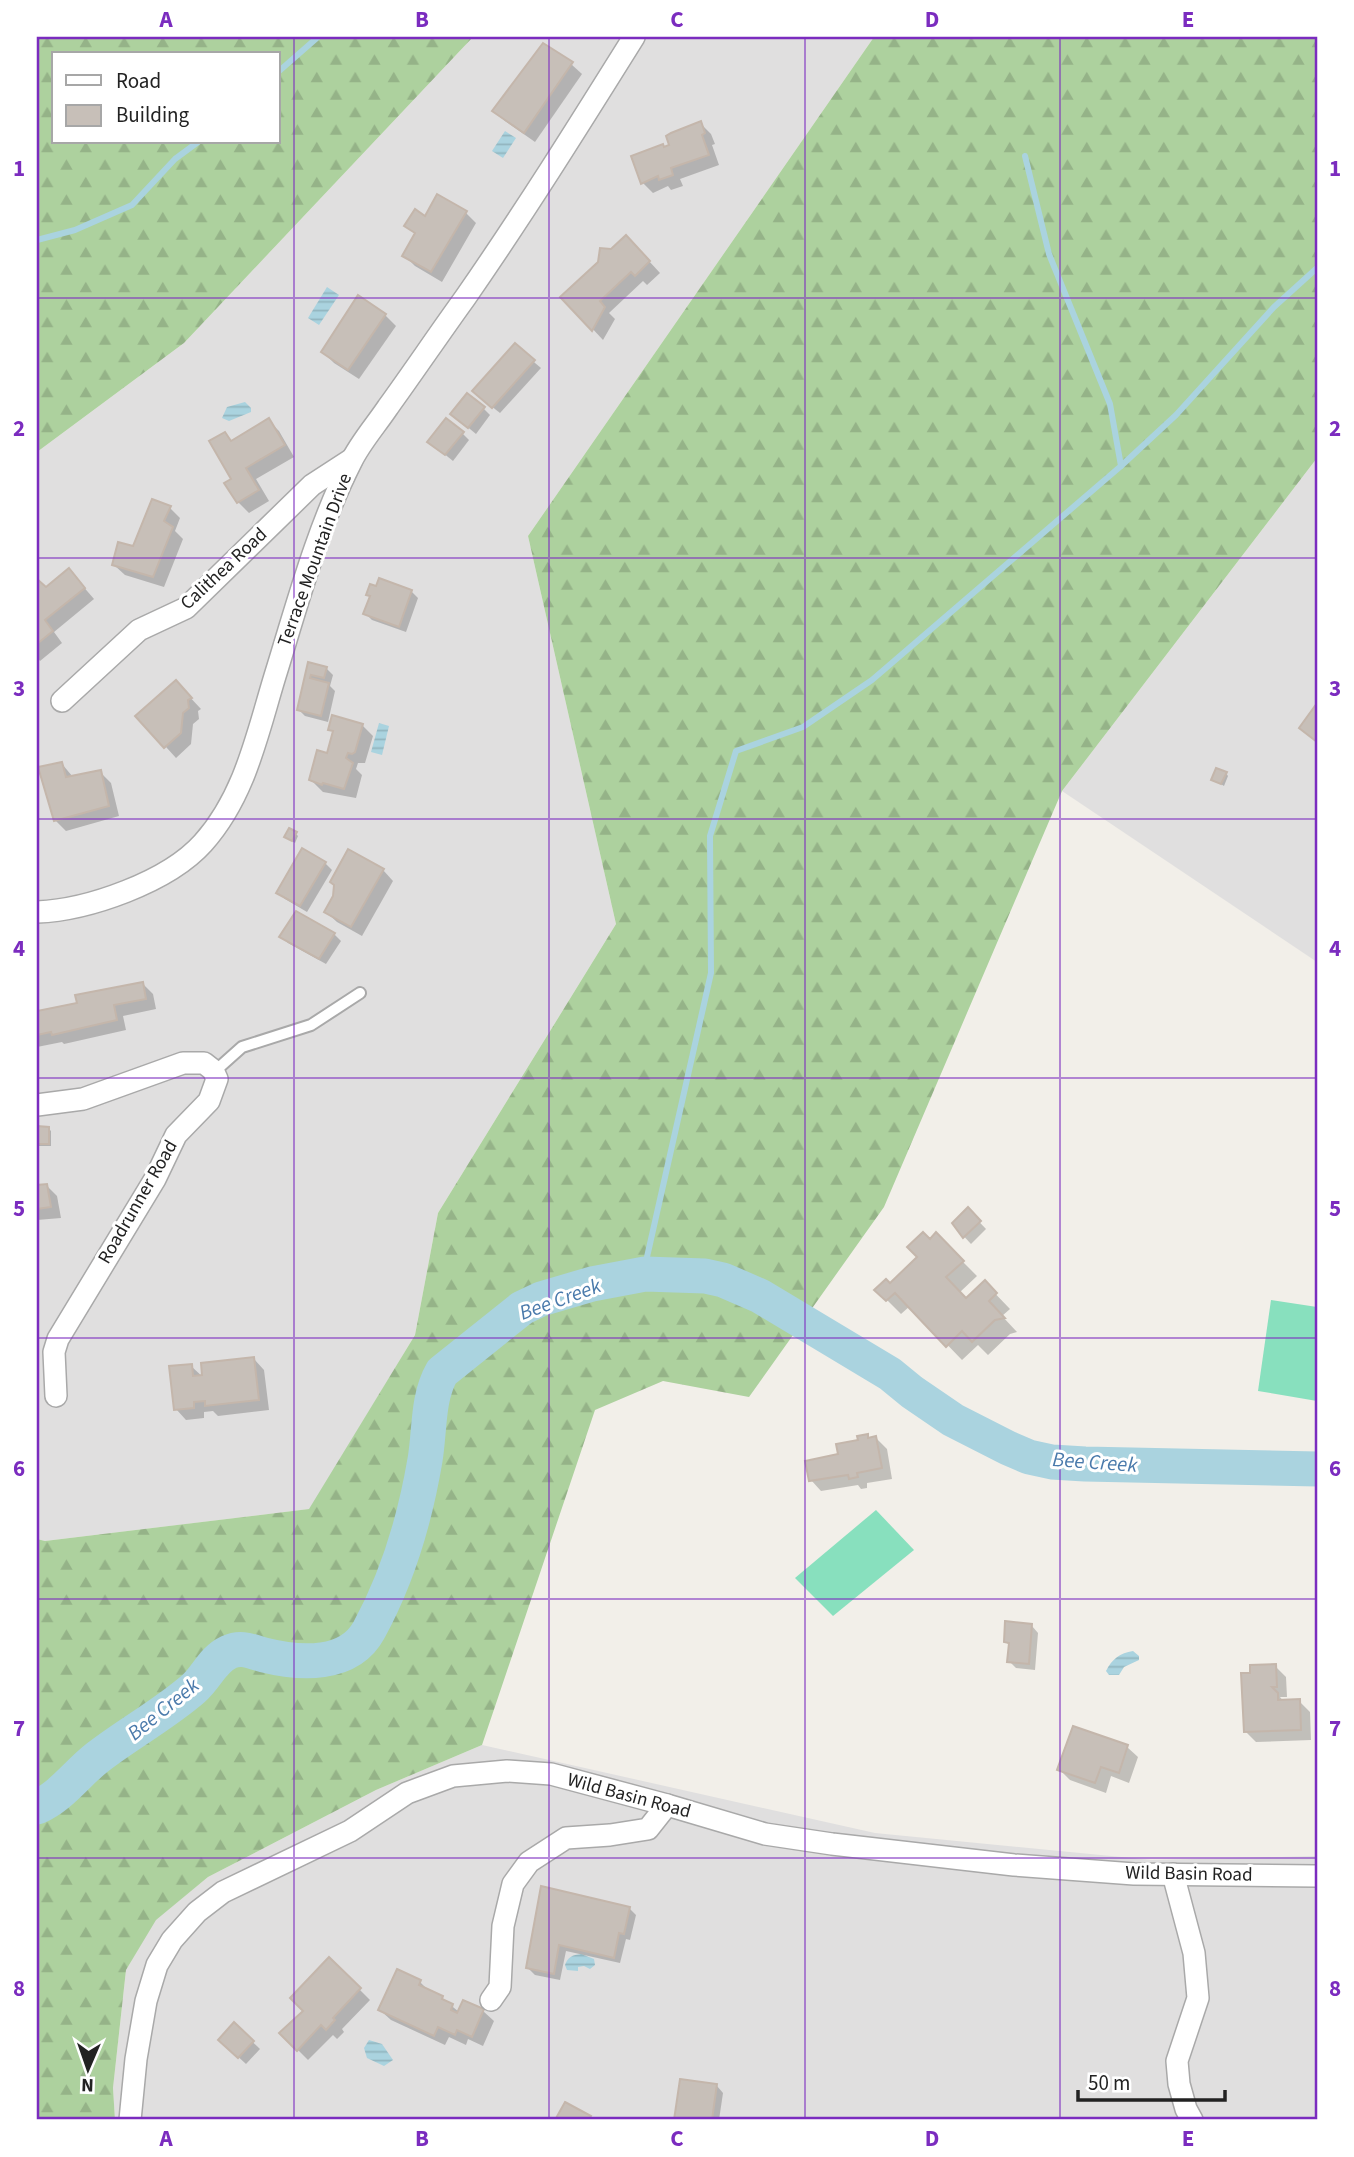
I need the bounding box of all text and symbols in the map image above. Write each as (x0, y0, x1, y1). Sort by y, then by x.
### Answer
text: A (158, 3, 173, 36)
text: B (415, 3, 429, 36)
text: C (670, 3, 684, 36)
text: D (925, 3, 939, 36)
text: E (1182, 3, 1194, 36)
legend (52, 52, 280, 144)
text: Road (116, 66, 161, 96)
text: Building (116, 100, 190, 130)
text: 1 (13, 152, 25, 185)
text: 1 (1329, 152, 1341, 185)
text: 2 (13, 412, 25, 445)
text: 2 (1329, 412, 1341, 445)
street label: Terrace Mountain Drive (271, 470, 359, 650)
street label: Calithea Road (175, 522, 273, 616)
text: 3 (13, 672, 25, 705)
text: 3 (1329, 672, 1341, 705)
text: 4 (13, 932, 25, 965)
text: 4 (1329, 932, 1341, 965)
street label: Roadrunner Road (92, 1135, 184, 1269)
text: 5 (13, 1192, 25, 1225)
text: 5 (1329, 1192, 1341, 1225)
water label: Bee Creek (515, 1270, 606, 1328)
water label: Bee Creek (1052, 1444, 1139, 1480)
text: 6 (13, 1452, 25, 1485)
text: 6 (1329, 1452, 1341, 1485)
water label: Bee Creek (121, 1670, 206, 1747)
text: 7 (13, 1712, 25, 1745)
text: 7 (1329, 1712, 1341, 1745)
street label: Wild Basin Road (564, 1767, 694, 1825)
street label: Wild Basin Road (1125, 1859, 1253, 1889)
text: 8 (13, 1972, 25, 2005)
text: 8 (1329, 1972, 1341, 2005)
north arrow (52, 2035, 122, 2104)
scale bar (1078, 2059, 1224, 2103)
text: 50 m (1088, 2068, 1130, 2098)
text: N (81, 2071, 94, 2098)
text: A (158, 2122, 173, 2155)
text: B (415, 2122, 429, 2155)
text: C (670, 2122, 684, 2155)
text: D (925, 2122, 939, 2155)
text: E (1182, 2122, 1194, 2155)

